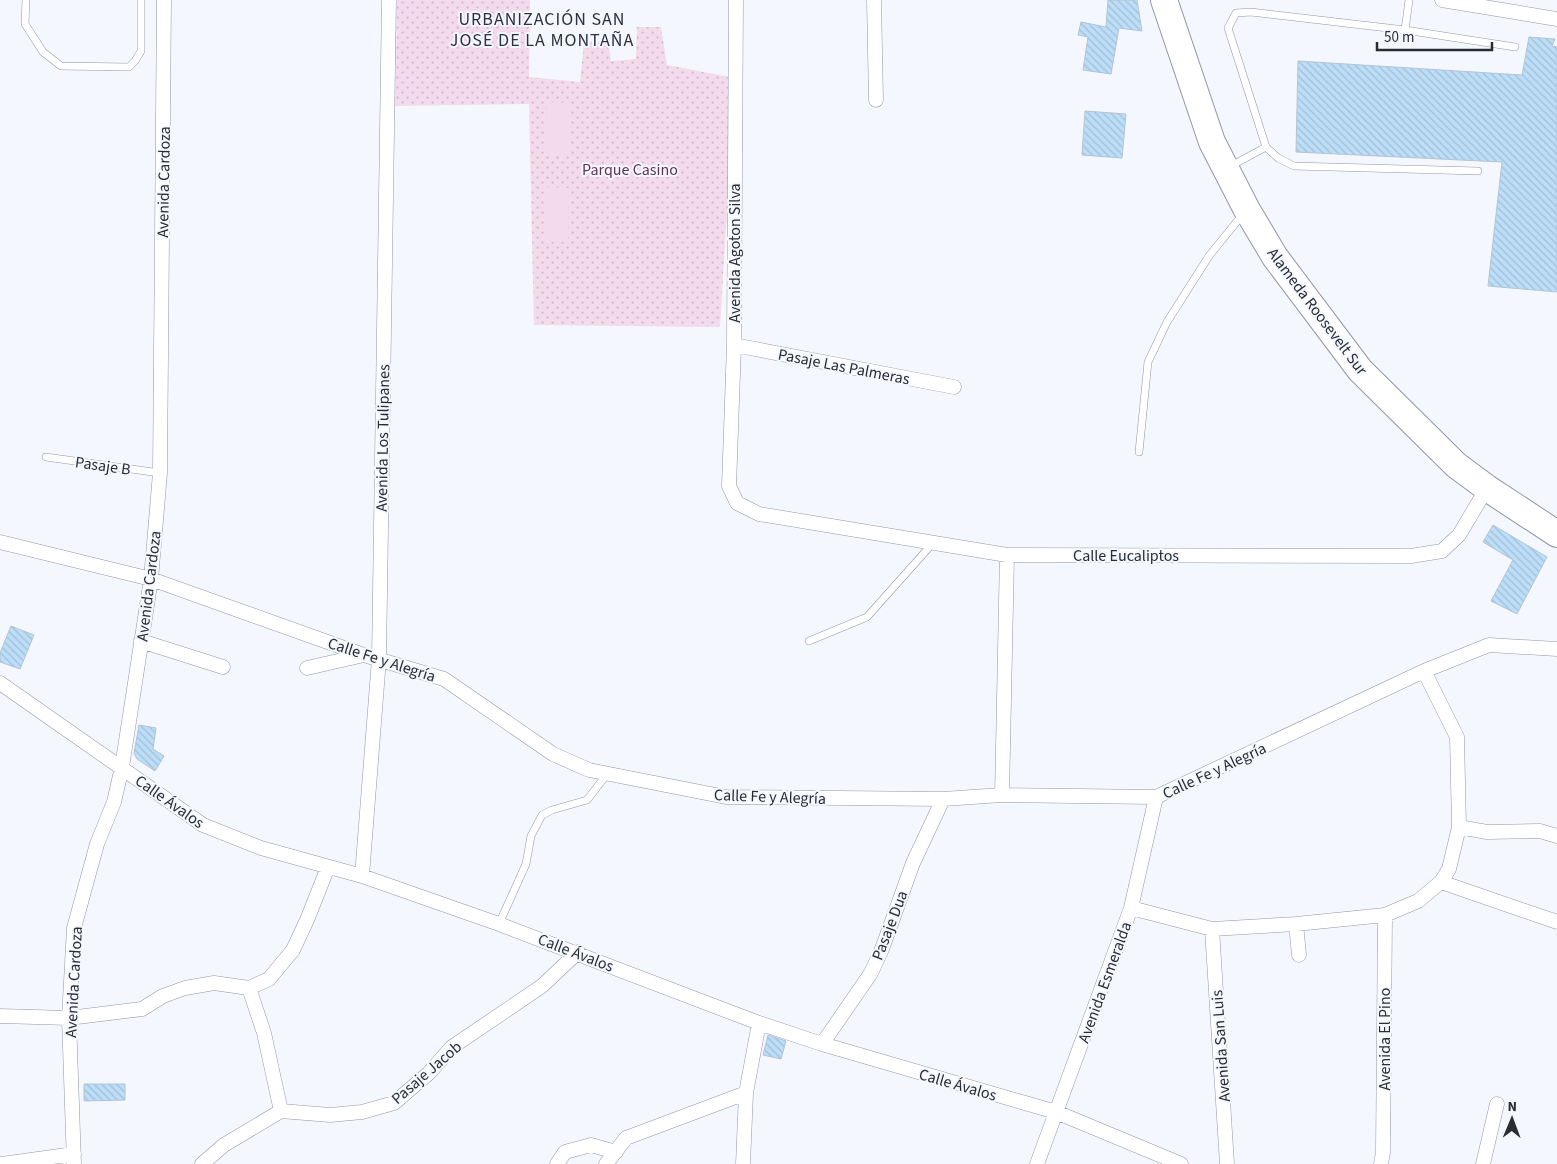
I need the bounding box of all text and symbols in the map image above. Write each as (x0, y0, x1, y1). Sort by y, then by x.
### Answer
district label: URBANIZACIÓN SAN JOSÉ DE LA MONTAÑA (450, 7, 634, 53)
scale bar (1377, 20, 1492, 52)
text: 50 m (1384, 27, 1414, 48)
street label: Avenida Cardoza (152, 126, 176, 238)
park label: Parque Casino (582, 159, 678, 181)
street label: Avenida Agoton Silva (724, 183, 746, 323)
street label: Alameda Roosevelt Sur (1262, 243, 1373, 380)
street label: Pasaje Las Palmeras (776, 343, 912, 391)
street label: Avenida Los Tulipanes (371, 364, 395, 512)
street label: Pasaje B (74, 451, 132, 481)
street label: Avenida Cardoza (131, 530, 167, 643)
street label: Calle Eucaliptos (1073, 545, 1179, 567)
street label: Calle Fe y Alegría (325, 632, 438, 688)
street label: Calle Fe y Alegría (1159, 737, 1270, 805)
street label: Calle Ávalos (130, 770, 209, 834)
street label: Calle Fe y Alegría (714, 784, 826, 810)
street label: Pasaje Dua (867, 887, 913, 963)
street label: Avenida Esmeralda (1073, 919, 1137, 1046)
street label: Avenida Cardoza (60, 926, 88, 1038)
street label: Calle Ávalos (534, 928, 617, 978)
street label: Avenida El Pino (1374, 988, 1396, 1090)
street label: Avenida San Luis (1206, 989, 1236, 1103)
street label: Pasaje Jacob (387, 1036, 467, 1109)
street label: Calle Ávalos (916, 1063, 999, 1107)
north arrow (1487, 1094, 1537, 1144)
text: N (1507, 1097, 1517, 1117)

